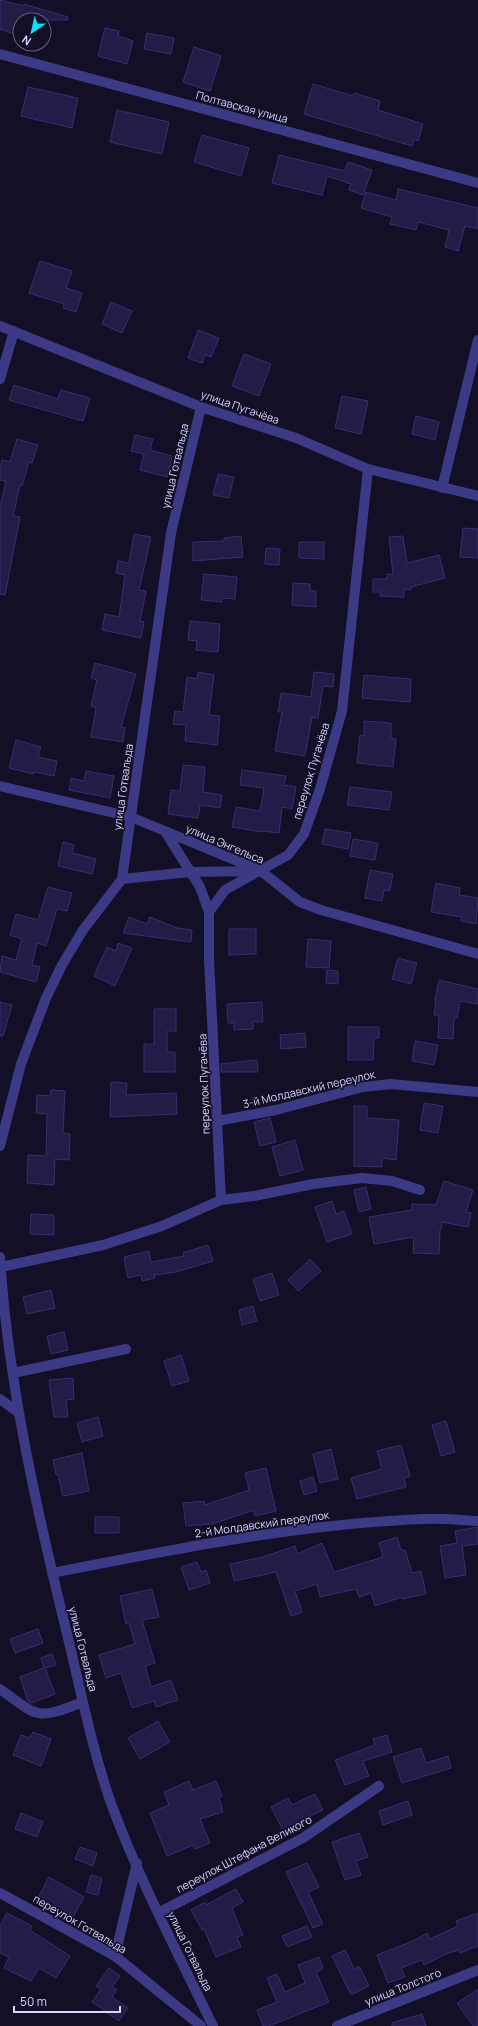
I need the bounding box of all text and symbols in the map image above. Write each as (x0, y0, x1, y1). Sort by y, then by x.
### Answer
north arrow (12, 12, 52, 52)
text: N (19, 32, 34, 49)
street label: Полтавская улица (194, 87, 290, 126)
street label: улица Пугачёва (199, 386, 281, 427)
street label: улица Готвальда (157, 422, 192, 510)
street label: переулок Пугачёва (289, 721, 332, 821)
street label: улица Готвальда (109, 743, 136, 831)
street label: улица Энгельса (184, 820, 267, 867)
street label: переулок Пугачёва (194, 1034, 213, 1134)
street label: 3-й Молдавский переулок (241, 1066, 377, 1111)
street label: 2-й Молдавский переулок (194, 1507, 331, 1540)
street label: улица Готвальда (66, 1605, 101, 1693)
street label: переулок Штефана Великого (173, 1811, 315, 1896)
street label: переулок Готвальда (31, 1891, 130, 1956)
street label: улица Готвальда (165, 1908, 216, 1993)
street label: улица Толстого (362, 1964, 444, 2009)
scale bar (14, 1988, 120, 2014)
text: 50 m (20, 1993, 47, 2010)

